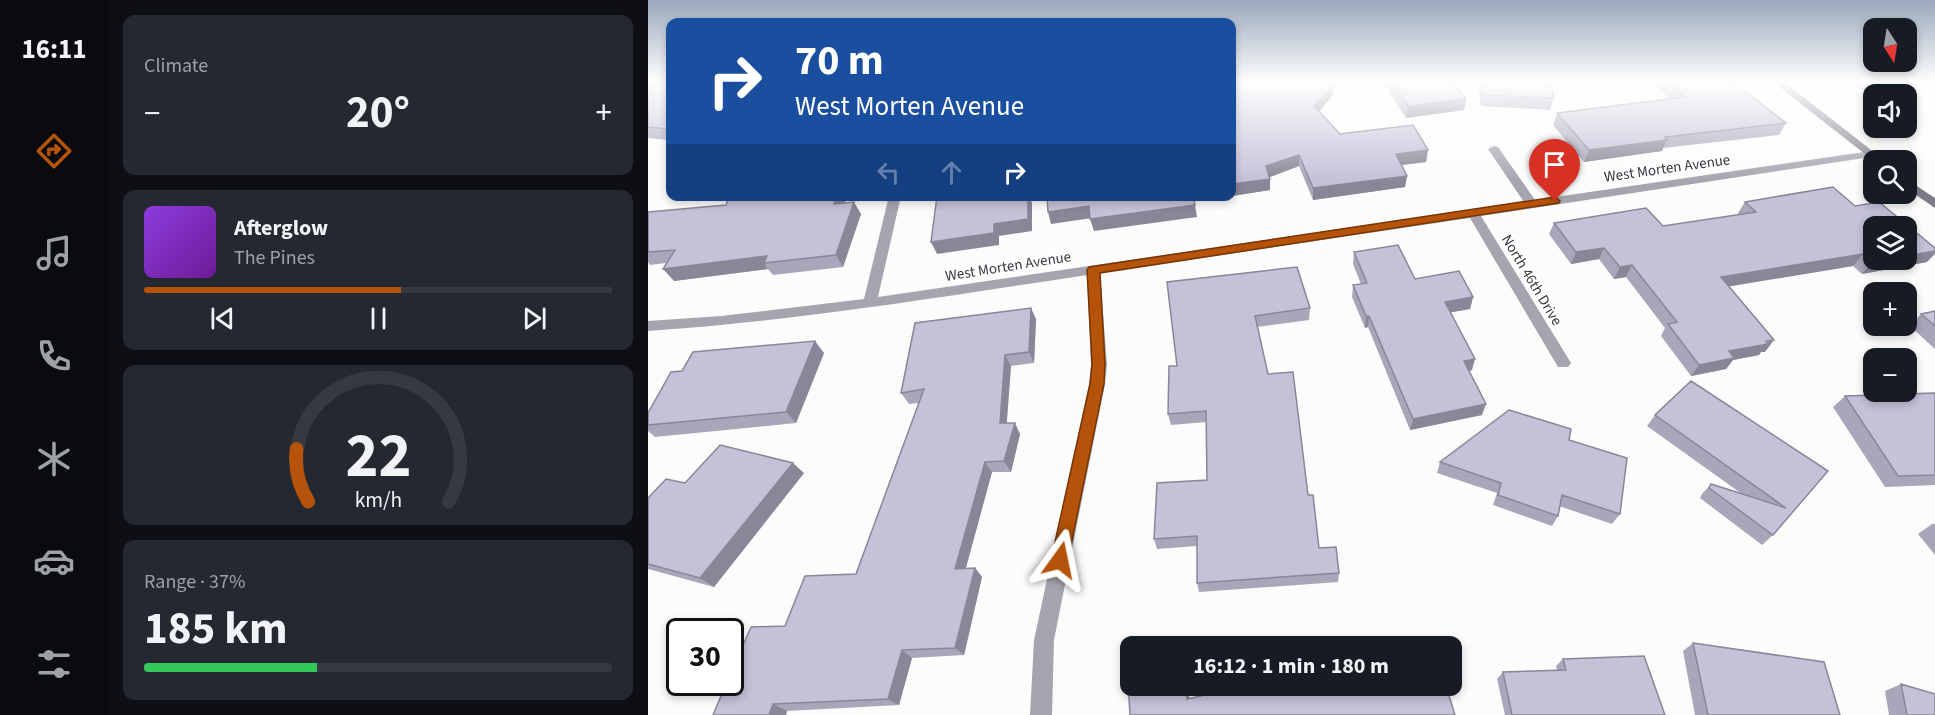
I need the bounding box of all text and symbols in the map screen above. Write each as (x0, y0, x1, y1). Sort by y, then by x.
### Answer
north arrow (1863, 18, 1917, 72)
map controls (1863, 18, 1917, 402)
text: 16:11 (21, 30, 87, 69)
text: 70 m (795, 31, 884, 91)
icon: right (696, 42, 774, 120)
text: Climate (144, 52, 208, 80)
text: 20° (346, 81, 410, 145)
button: sound (1863, 84, 1917, 138)
text: West Morten Avenue (795, 87, 1024, 126)
text: − (144, 90, 160, 137)
text: + (596, 90, 612, 137)
icon: directions (33, 130, 75, 172)
pin (1529, 139, 1580, 201)
icon: arrive (1538, 148, 1571, 181)
street label: West Morten Avenue (1603, 149, 1732, 188)
button: search (1863, 150, 1917, 204)
icon: left (872, 156, 905, 189)
icon: ahead (935, 156, 968, 189)
icon: right (998, 156, 1031, 189)
text: Afterglow (234, 212, 328, 244)
button: layers (1863, 216, 1917, 270)
street label: North 46th Drive (1496, 231, 1567, 330)
icon: music (33, 232, 75, 274)
text: The Pines (234, 244, 315, 272)
street label: West Morten Avenue (944, 246, 1073, 287)
button: + (1863, 282, 1917, 336)
icon: previous (206, 302, 239, 335)
icon: pause (362, 302, 395, 335)
icon: next (518, 302, 551, 335)
icon: phone (33, 335, 75, 377)
button: − (1863, 348, 1917, 402)
text: 22 (345, 412, 411, 501)
icon: climate (33, 438, 75, 480)
text: km/h (354, 485, 402, 516)
position arrow (1028, 528, 1092, 592)
icon: car (33, 540, 75, 582)
text: Range · 37% (144, 568, 245, 596)
text: 185 km (144, 597, 288, 661)
speed limit sign: 30 (666, 618, 744, 696)
icon: filters (33, 643, 75, 685)
text: 16:12 · 1 min · 180 m (1193, 650, 1389, 682)

